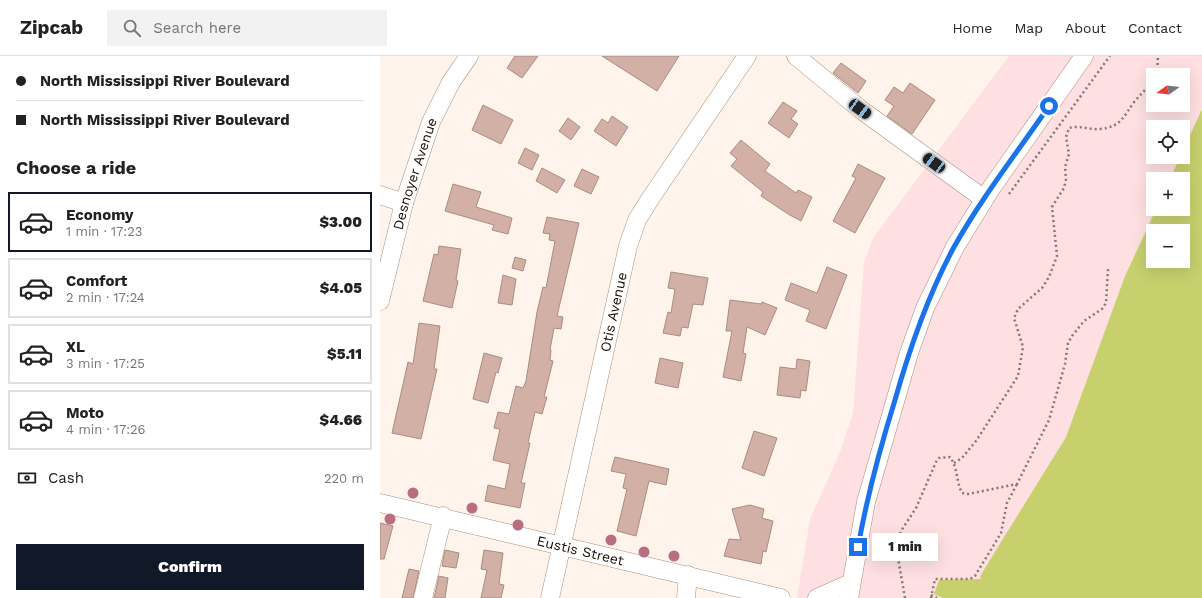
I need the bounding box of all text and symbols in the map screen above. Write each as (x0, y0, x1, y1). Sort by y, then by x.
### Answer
search box (107, 10, 387, 46)
text: Zipcab (20, 16, 83, 39)
icon: search (121, 17, 143, 39)
text: Search here (153, 19, 241, 37)
text: Home (952, 20, 992, 36)
text: Map (1014, 20, 1043, 36)
text: About (1065, 20, 1106, 36)
text: Contact (1128, 20, 1182, 36)
north arrow (1146, 68, 1190, 112)
map controls (1146, 68, 1190, 268)
text: North Mississippi River Boulevard (40, 72, 290, 90)
car (847, 97, 873, 121)
route start (1040, 97, 1058, 115)
text: North Mississippi River Boulevard (40, 111, 290, 129)
street label: Desnoyer Avenue (390, 115, 440, 231)
button: locate (1146, 120, 1190, 164)
car (921, 151, 947, 175)
text: Choose a ride (16, 157, 136, 178)
button: + (1146, 172, 1190, 216)
icon: car (18, 204, 54, 240)
text: Economy (66, 206, 133, 224)
text: $3.00 (319, 213, 362, 231)
text: 1 min · 17:23 (66, 224, 142, 239)
button: − (1146, 224, 1190, 268)
icon: car (18, 270, 54, 306)
street label: Otis Avenue (597, 271, 630, 353)
text: Comfort (66, 272, 127, 290)
text: $4.05 (320, 279, 362, 297)
text: 2 min · 17:24 (66, 290, 145, 305)
icon: car (18, 336, 54, 372)
text: XL (66, 338, 85, 356)
text: $5.11 (327, 345, 362, 363)
text: 3 min · 17:25 (66, 356, 145, 371)
icon: car (18, 402, 54, 438)
text: Moto (66, 404, 104, 422)
text: $4.66 (319, 411, 362, 429)
text: 4 min · 17:26 (66, 422, 146, 437)
icon: cash (16, 467, 38, 489)
text: Cash (48, 469, 84, 487)
text: 220 m (324, 471, 364, 486)
street label: Eustis Street (535, 532, 626, 569)
callout: 1 min (872, 533, 938, 561)
route end (849, 538, 867, 556)
text: 1 min (888, 539, 922, 554)
button: Confirm (16, 544, 364, 590)

